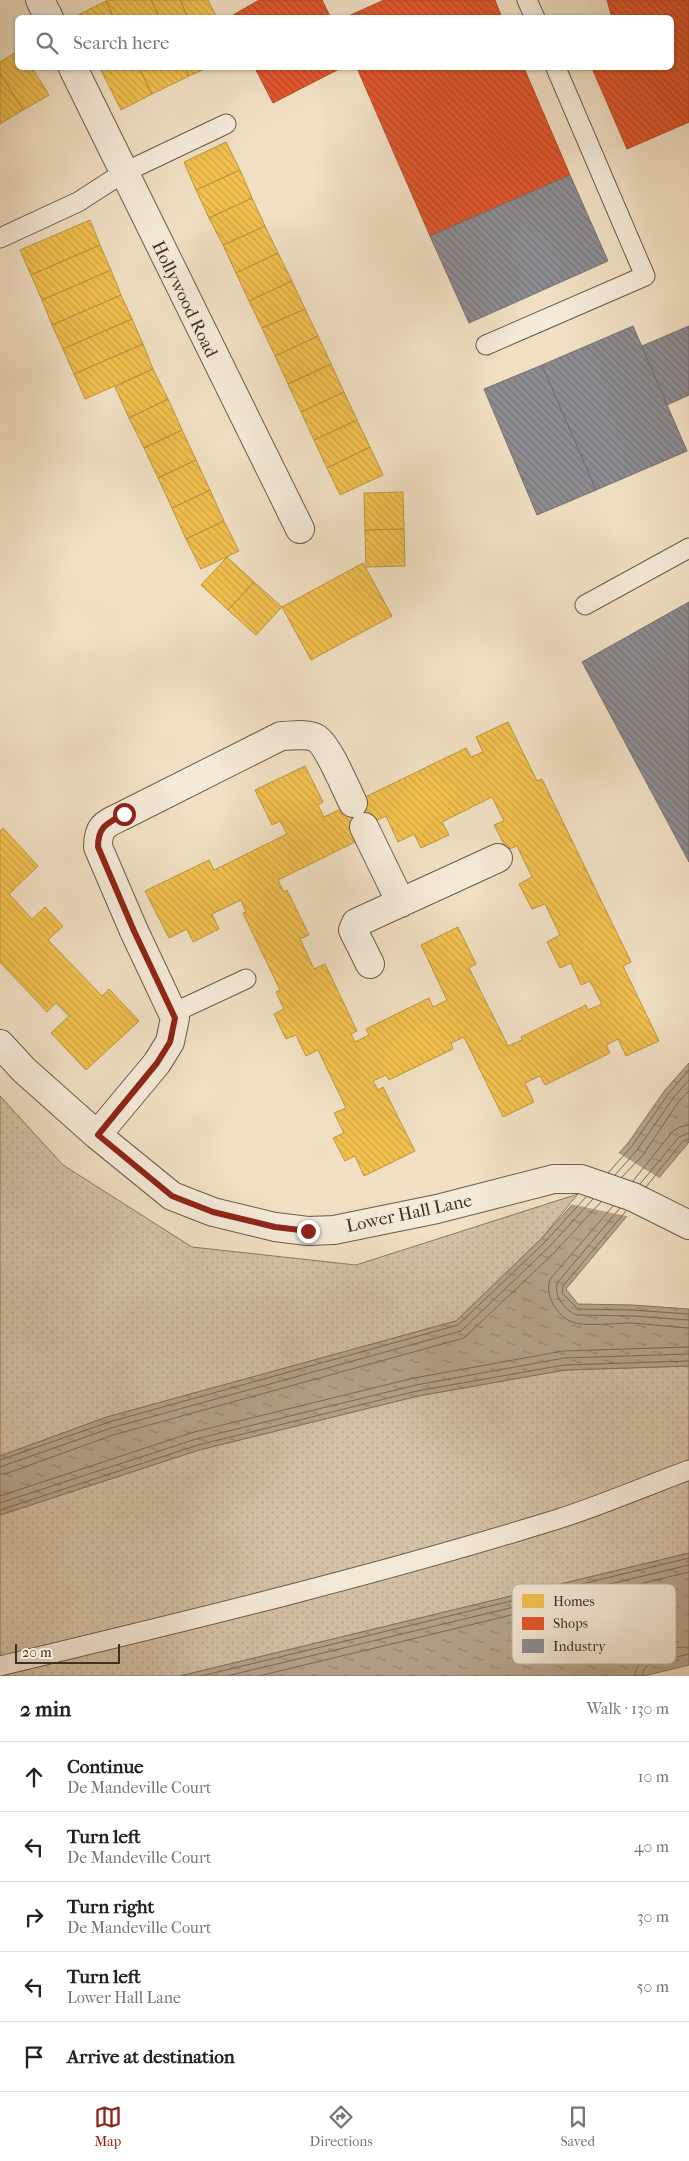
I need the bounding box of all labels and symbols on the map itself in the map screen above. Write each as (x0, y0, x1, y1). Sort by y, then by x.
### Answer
street label: Hollywood Road (147, 237, 222, 361)
route start (113, 803, 136, 826)
street label: Lower Hall Lane (344, 1190, 474, 1237)
route end (297, 1220, 320, 1243)
legend (512, 1584, 676, 1664)
text: Homes (553, 1593, 595, 1610)
text: Shops (553, 1615, 588, 1632)
text: Industry (553, 1638, 606, 1655)
scale bar (15, 1641, 120, 1664)

